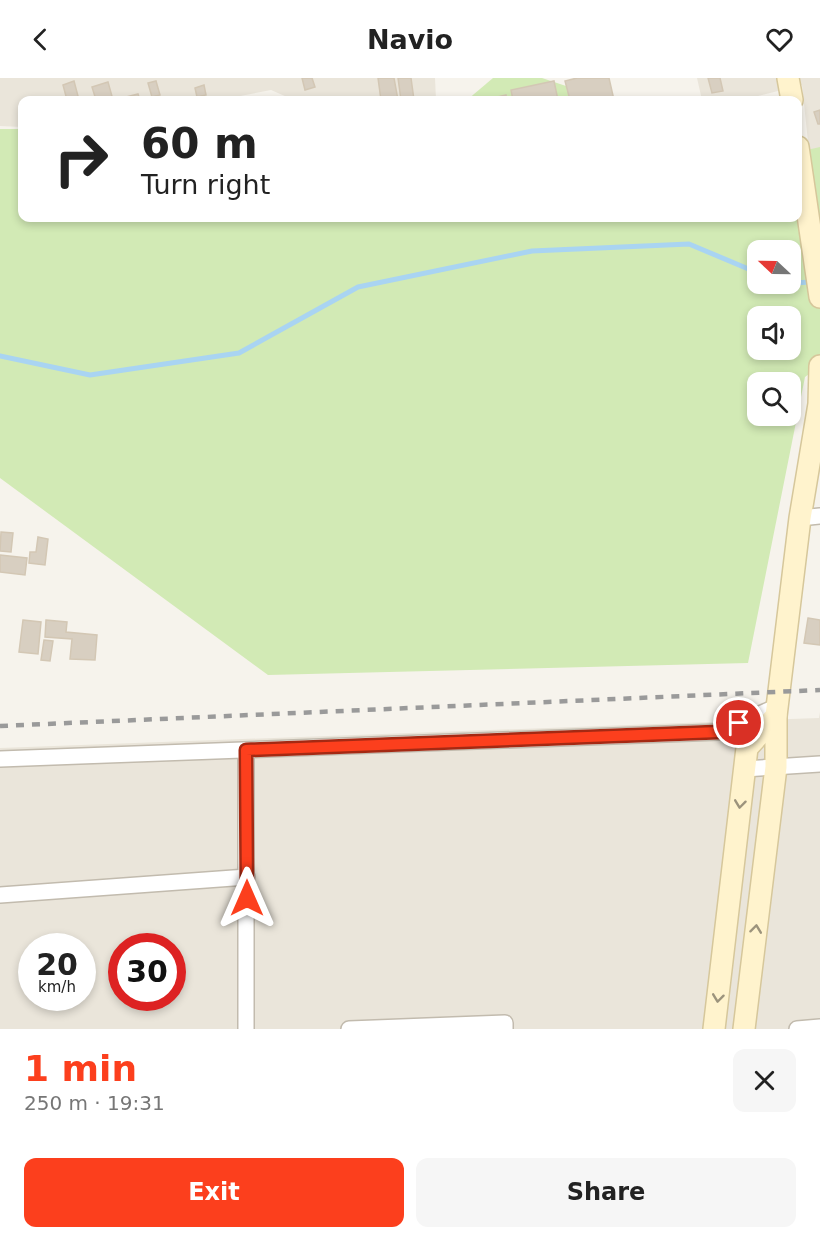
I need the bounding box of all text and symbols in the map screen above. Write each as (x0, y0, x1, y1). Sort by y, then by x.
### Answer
icon: back (24, 23, 57, 56)
icon: heart (763, 23, 796, 56)
text: Navio (367, 24, 453, 55)
text: 60 m (141, 119, 258, 168)
icon: right (42, 120, 120, 198)
text: Turn right (141, 169, 270, 200)
north arrow (747, 240, 801, 294)
map controls (747, 240, 801, 426)
button: sound (747, 306, 801, 360)
button: search (747, 372, 801, 426)
pin (713, 697, 764, 748)
icon: arrive (722, 706, 755, 739)
one-way arrow (734, 800, 747, 809)
position arrow (215, 866, 279, 930)
one-way arrow (749, 925, 761, 934)
speed limit sign: 30 (108, 933, 186, 1011)
text: 20 (36, 947, 78, 982)
text: km/h (38, 978, 76, 996)
one-way arrow (712, 993, 725, 1003)
text: 1 min (24, 1048, 137, 1089)
button: close (733, 1049, 796, 1112)
text: 250 m · 19:31 (24, 1091, 165, 1115)
button: Exit (24, 1158, 404, 1227)
button: Share (416, 1158, 796, 1227)

